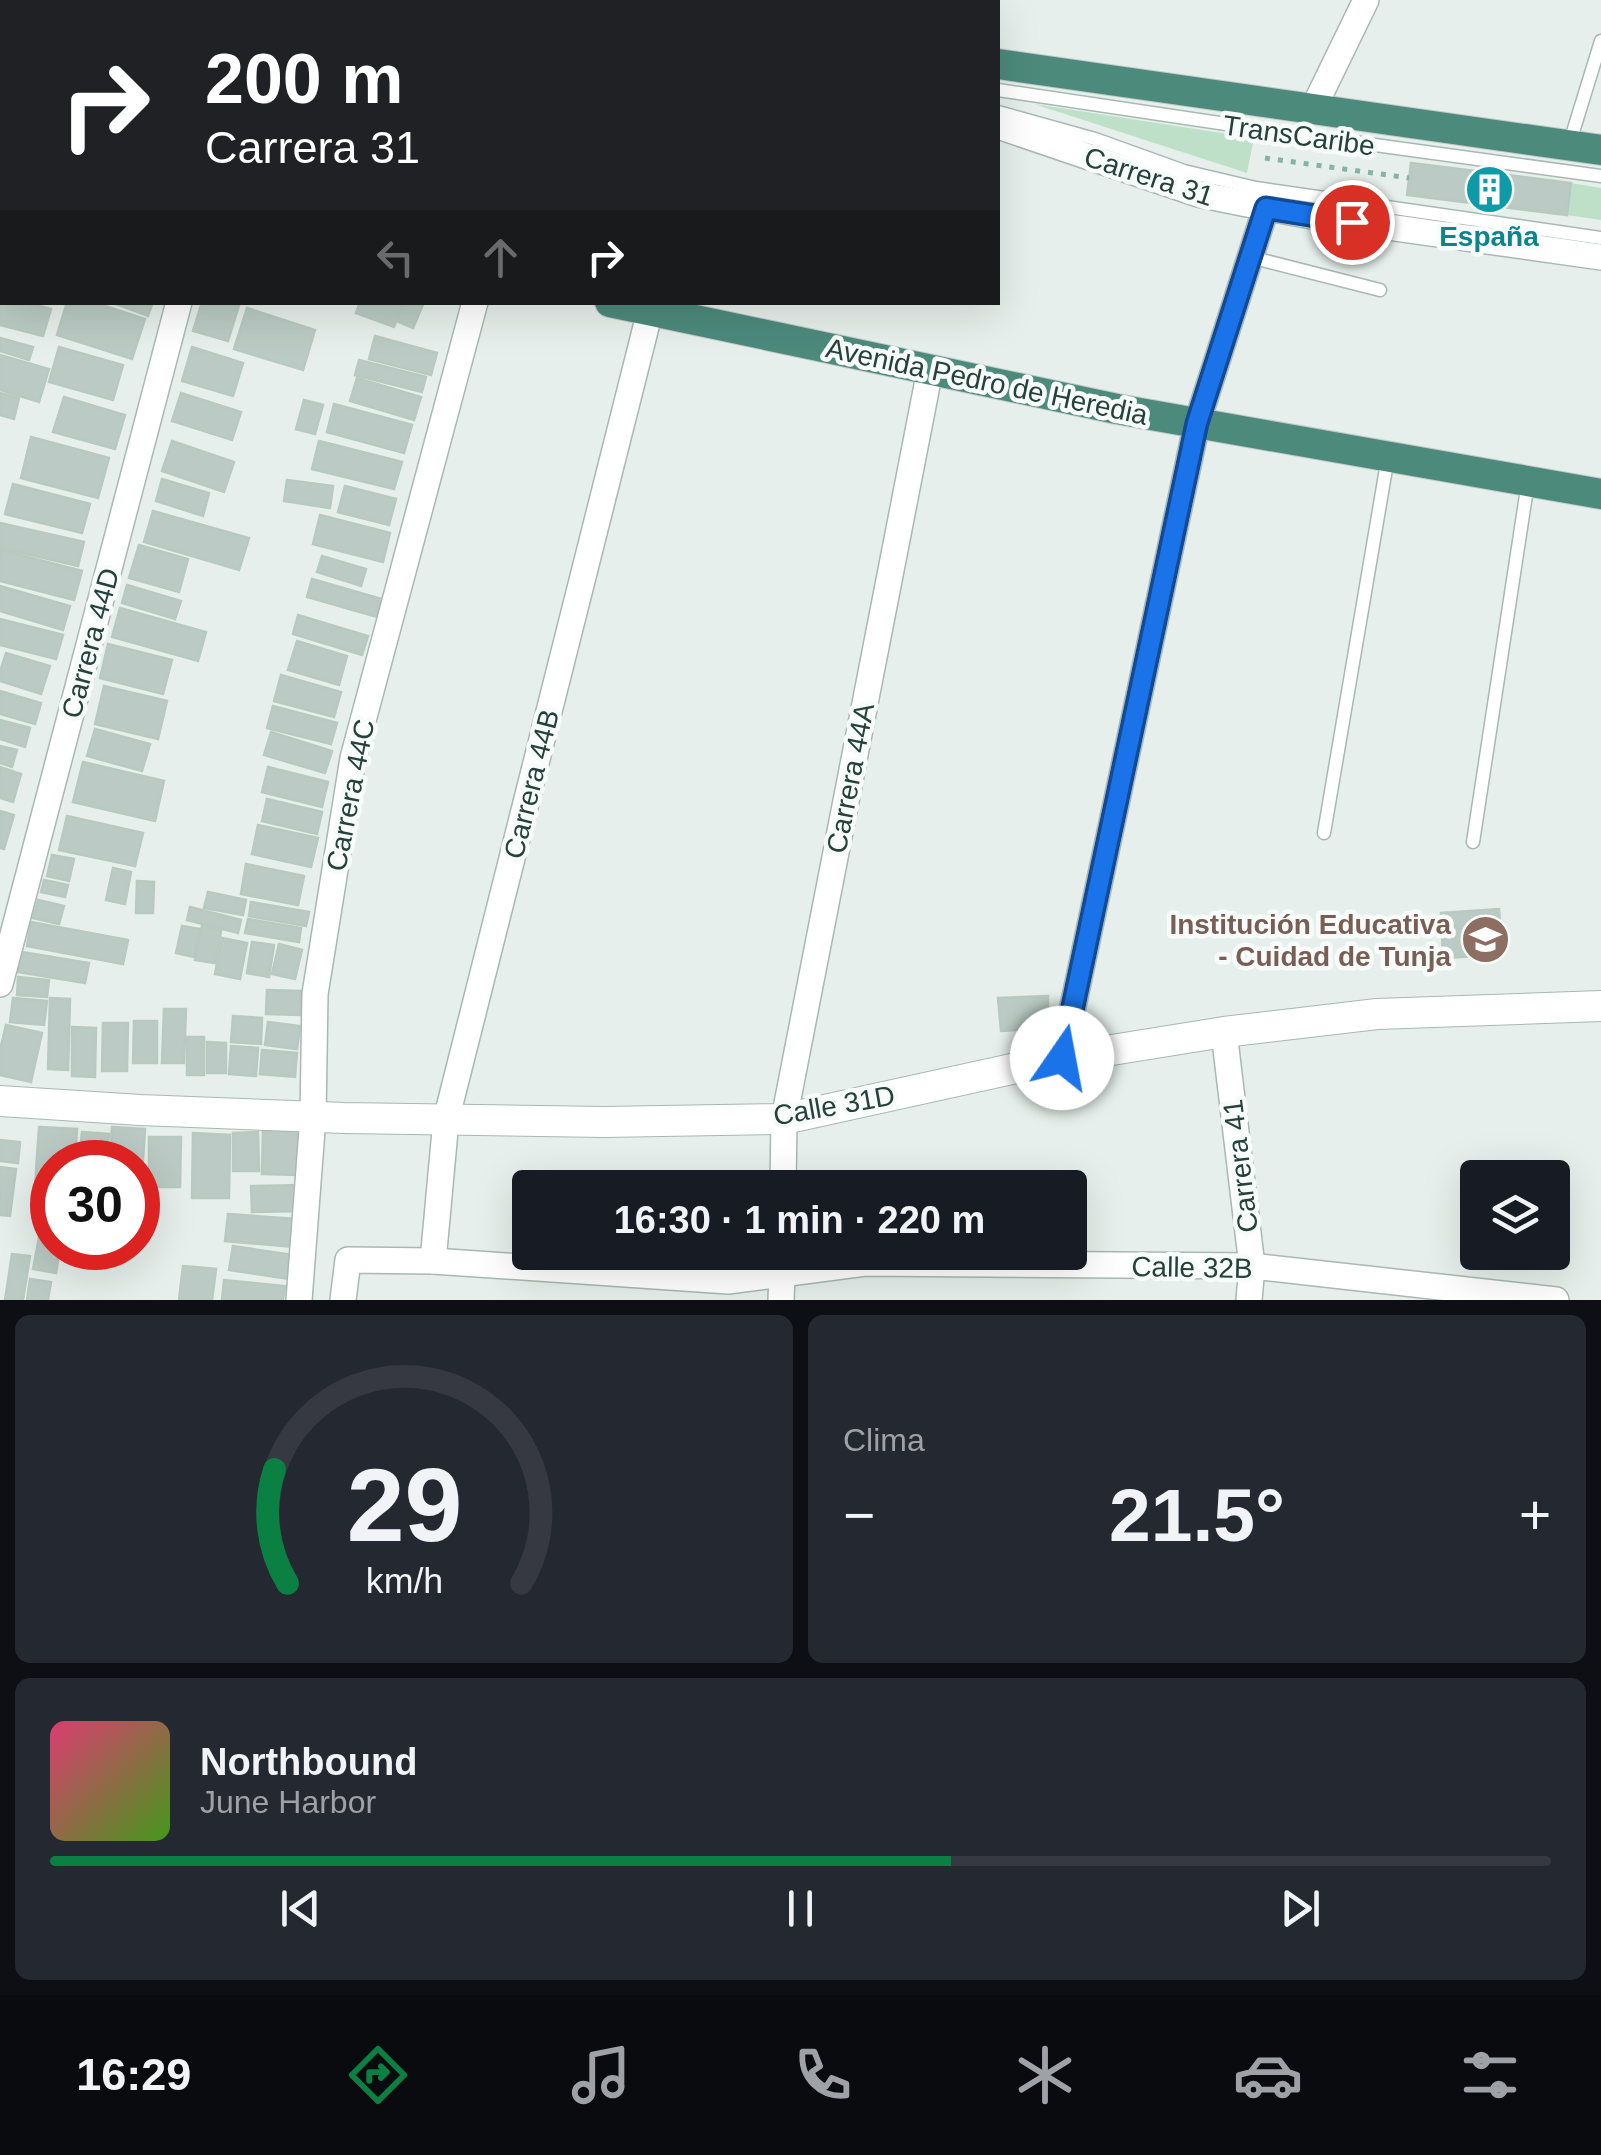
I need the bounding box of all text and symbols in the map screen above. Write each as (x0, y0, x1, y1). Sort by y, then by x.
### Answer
icon: right (40, 40, 170, 170)
text: 200 m (205, 40, 403, 118)
street label: TransCaribe (1221, 109, 1377, 161)
text: Carrera 31 (205, 122, 420, 173)
street label: Carrera 31 (1080, 141, 1217, 212)
building icon: España (1463, 163, 1515, 215)
pin (1310, 180, 1395, 265)
icon: arrive (1325, 195, 1380, 250)
place label: España (1439, 221, 1539, 252)
icon: left (368, 230, 423, 285)
icon: ahead (473, 230, 528, 285)
icon: right (578, 230, 633, 285)
street label: Avenida Pedro de Heredia (823, 332, 1151, 431)
street label: Carrera 44D (56, 565, 125, 722)
street label: Carrera 44A (821, 700, 880, 856)
street label: Carrera 44B (498, 706, 565, 862)
street label: Carrera 44C (321, 717, 380, 874)
place label: Institución Educativa - Cuidad de Tunja (1169, 909, 1451, 972)
school or university icon: Institución Educativa - Cuidad de Tunja (1460, 914, 1512, 966)
position arrow (1010, 1006, 1114, 1110)
street label: Calle 31D (771, 1080, 897, 1131)
street label: Carrera 41 (1217, 1098, 1264, 1234)
speed limit sign: 30 (30, 1140, 160, 1270)
map controls (1460, 1160, 1570, 1270)
button: layers (1460, 1160, 1570, 1270)
text: 16:30 · 1 min · 220 m (614, 1199, 985, 1241)
street label: Calle 32B (1131, 1251, 1253, 1284)
text: Clima (843, 1422, 925, 1458)
text: 29 (346, 1447, 462, 1563)
text: 21.5° (1109, 1473, 1285, 1557)
text: − (843, 1484, 875, 1546)
text: + (1519, 1484, 1551, 1546)
text: km/h (365, 1561, 443, 1601)
text: Northbound (200, 1741, 417, 1783)
text: June Harbor (200, 1784, 376, 1820)
icon: previous (273, 1881, 328, 1936)
icon: pause (773, 1881, 828, 1936)
icon: next (1273, 1881, 1328, 1936)
icon: directions (343, 2040, 413, 2110)
icon: music (566, 2040, 636, 2110)
icon: phone (788, 2040, 858, 2110)
icon: climate (1010, 2040, 1080, 2110)
icon: car (1233, 2040, 1303, 2110)
icon: filters (1455, 2040, 1525, 2110)
text: 16:29 (76, 2049, 191, 2100)

